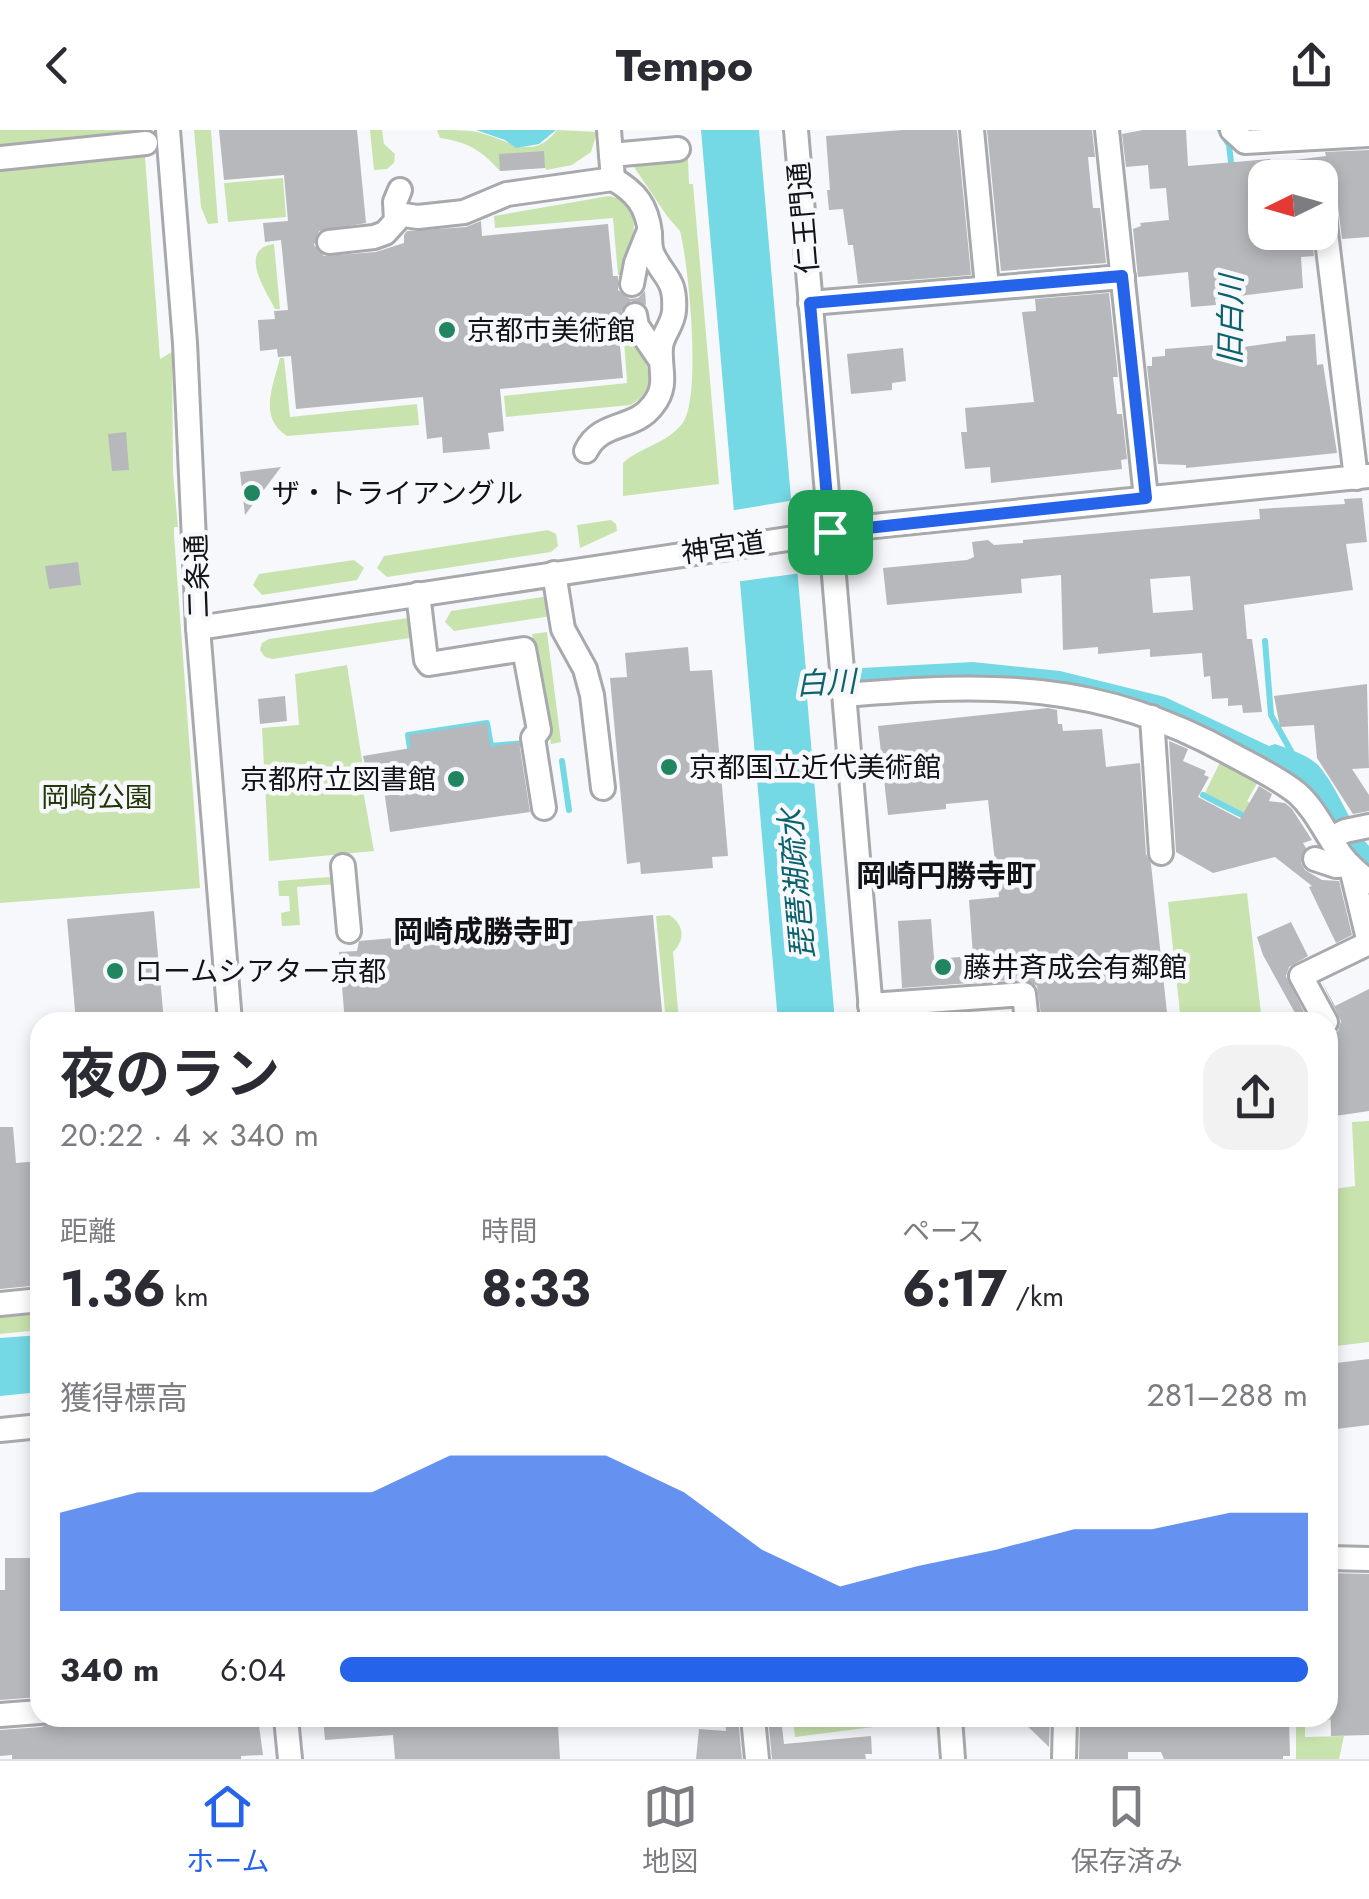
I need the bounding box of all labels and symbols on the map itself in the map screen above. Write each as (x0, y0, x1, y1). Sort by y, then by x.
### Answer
street label: 仁王門通 (778, 160, 829, 276)
north arrow (1248, 160, 1338, 250)
water label: 旧白川 (1208, 272, 1253, 365)
place label: 京都市美術館 (467, 310, 635, 351)
marker: 京都市美術館 (436, 319, 458, 341)
place label: ザ・トライアングル (272, 473, 523, 514)
marker: ザ・トライアングル (241, 482, 263, 504)
pin (788, 490, 873, 575)
street label: 神宮道 (679, 521, 768, 574)
street label: 二条通 (176, 533, 219, 619)
water label: 白川 (795, 659, 860, 706)
place label: 京都国立近代美術館 (689, 747, 941, 788)
marker: 京都国立近代美術館 (658, 756, 680, 778)
place label: 京都府立図書館 (240, 759, 436, 800)
marker: 京都府立図書館 (445, 768, 467, 790)
park label: 岡崎公園 (41, 777, 153, 818)
water label: 琵琶湖疏水 (768, 804, 824, 961)
district label: 岡崎円勝寺町 (856, 854, 1036, 897)
district label: 岡崎成勝寺町 (393, 910, 573, 953)
place label: 藤井斉成会有鄰館 (963, 947, 1187, 988)
place label: ロームシアター京都 (135, 951, 386, 992)
marker: 藤井斉成会有鄰館 (932, 956, 954, 978)
marker: ロームシアター京都 (104, 960, 126, 982)

